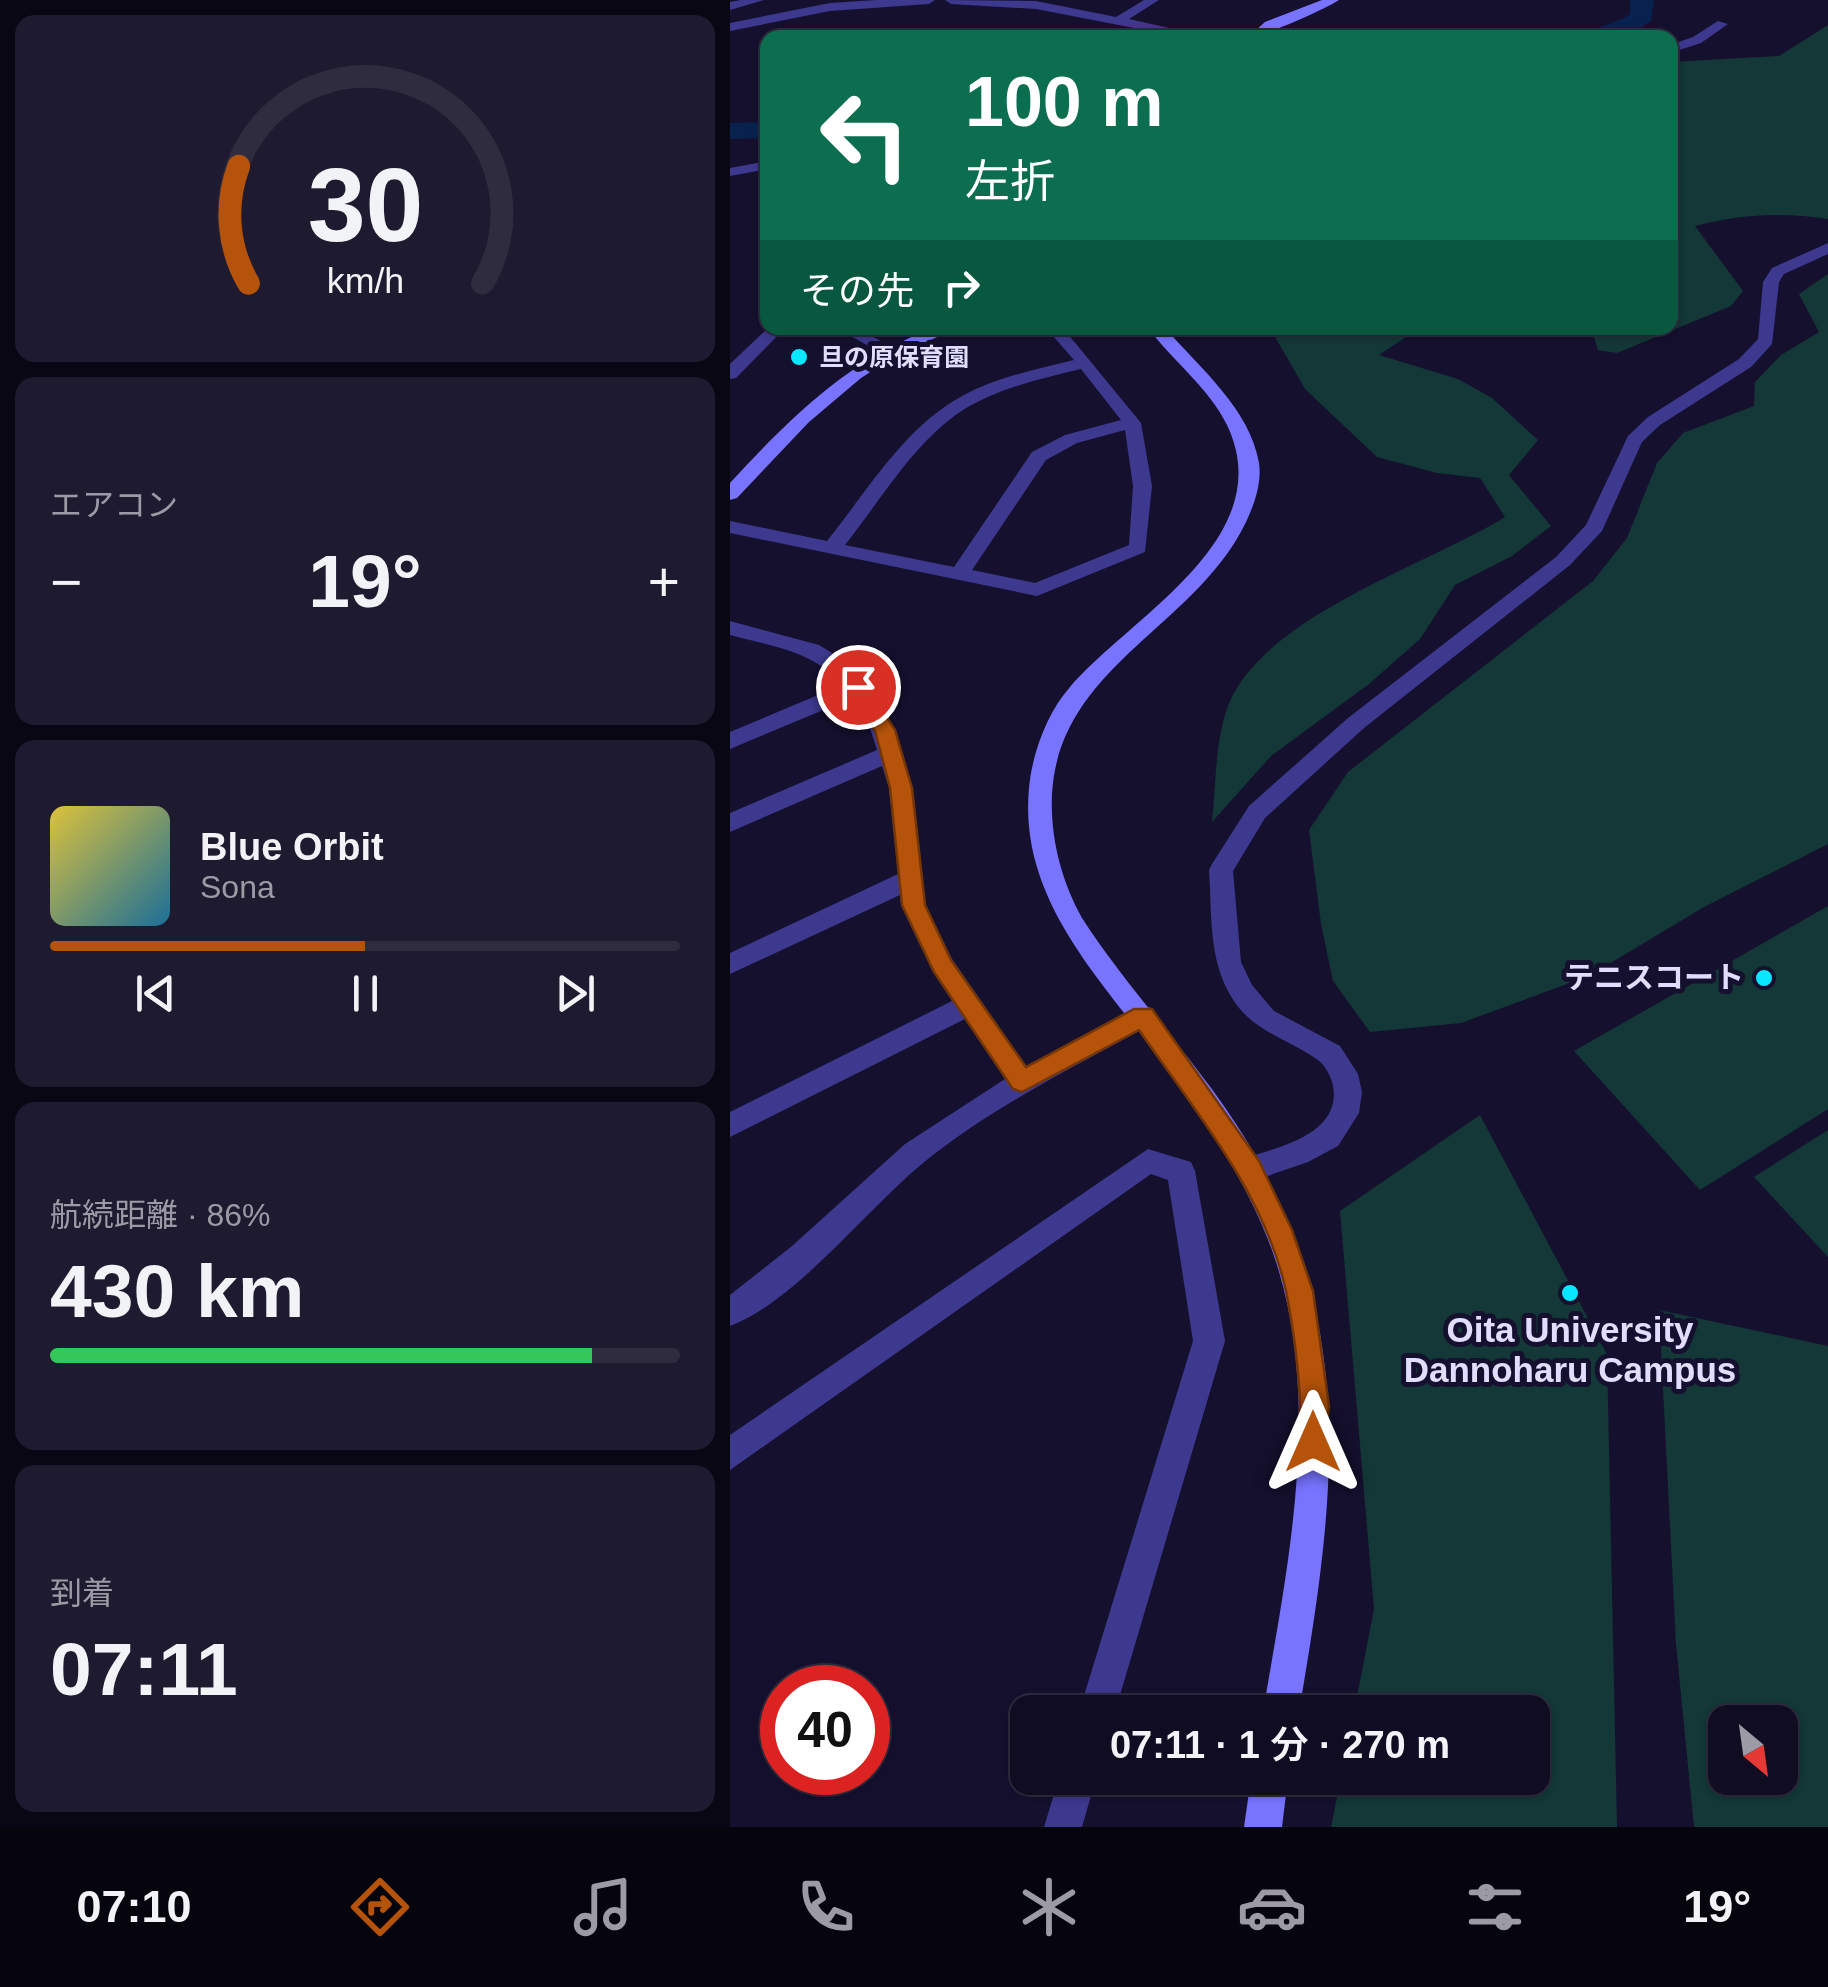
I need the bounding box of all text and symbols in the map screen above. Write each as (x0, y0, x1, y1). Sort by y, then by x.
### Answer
text: 100 m (965, 63, 1163, 141)
icon: left (800, 70, 930, 200)
text: 30 (307, 147, 423, 263)
text: 左折 (965, 156, 1055, 207)
icon: right (934, 260, 989, 315)
text: km/h (326, 261, 404, 301)
text: その先 (800, 270, 914, 312)
place label: 旦の原保育園 (819, 343, 969, 371)
marker: 旦の原保育園 (788, 346, 810, 368)
text: エアコン (50, 487, 178, 523)
text: 19° (308, 539, 422, 623)
text: − (50, 551, 82, 613)
text: + (648, 551, 680, 613)
pin (816, 645, 901, 730)
icon: arrive (831, 660, 886, 715)
text: Blue Orbit (200, 826, 384, 868)
text: Sona (200, 869, 275, 905)
place label: テニスコート (1564, 961, 1744, 994)
icon: previous (128, 966, 183, 1021)
icon: pause (338, 966, 393, 1021)
icon: next (548, 966, 603, 1021)
marker: テニスコート (1753, 967, 1775, 989)
text: 航続距離 · 86% (50, 1197, 271, 1233)
text: 430 km (50, 1249, 304, 1333)
marker: Oita University Dannoharu Campus (1559, 1282, 1581, 1304)
place label: Oita University Dannoharu Campus (1404, 1310, 1736, 1389)
position arrow (1261, 1390, 1365, 1494)
text: 到着 (50, 1575, 114, 1611)
text: 07:11 (50, 1627, 238, 1711)
speed limit sign: 40 (760, 1665, 890, 1795)
north arrow (1708, 1705, 1798, 1795)
map controls (1708, 1705, 1798, 1795)
text: 07:11 · 1 分 · 270 m (1110, 1724, 1450, 1766)
icon: directions (345, 1872, 415, 1942)
icon: music (568, 1872, 638, 1942)
icon: phone (791, 1872, 861, 1942)
icon: climate (1014, 1872, 1084, 1942)
icon: car (1237, 1872, 1307, 1942)
icon: filters (1460, 1872, 1530, 1942)
text: 07:10 (77, 1881, 192, 1932)
text: 19° (1683, 1881, 1751, 1932)

